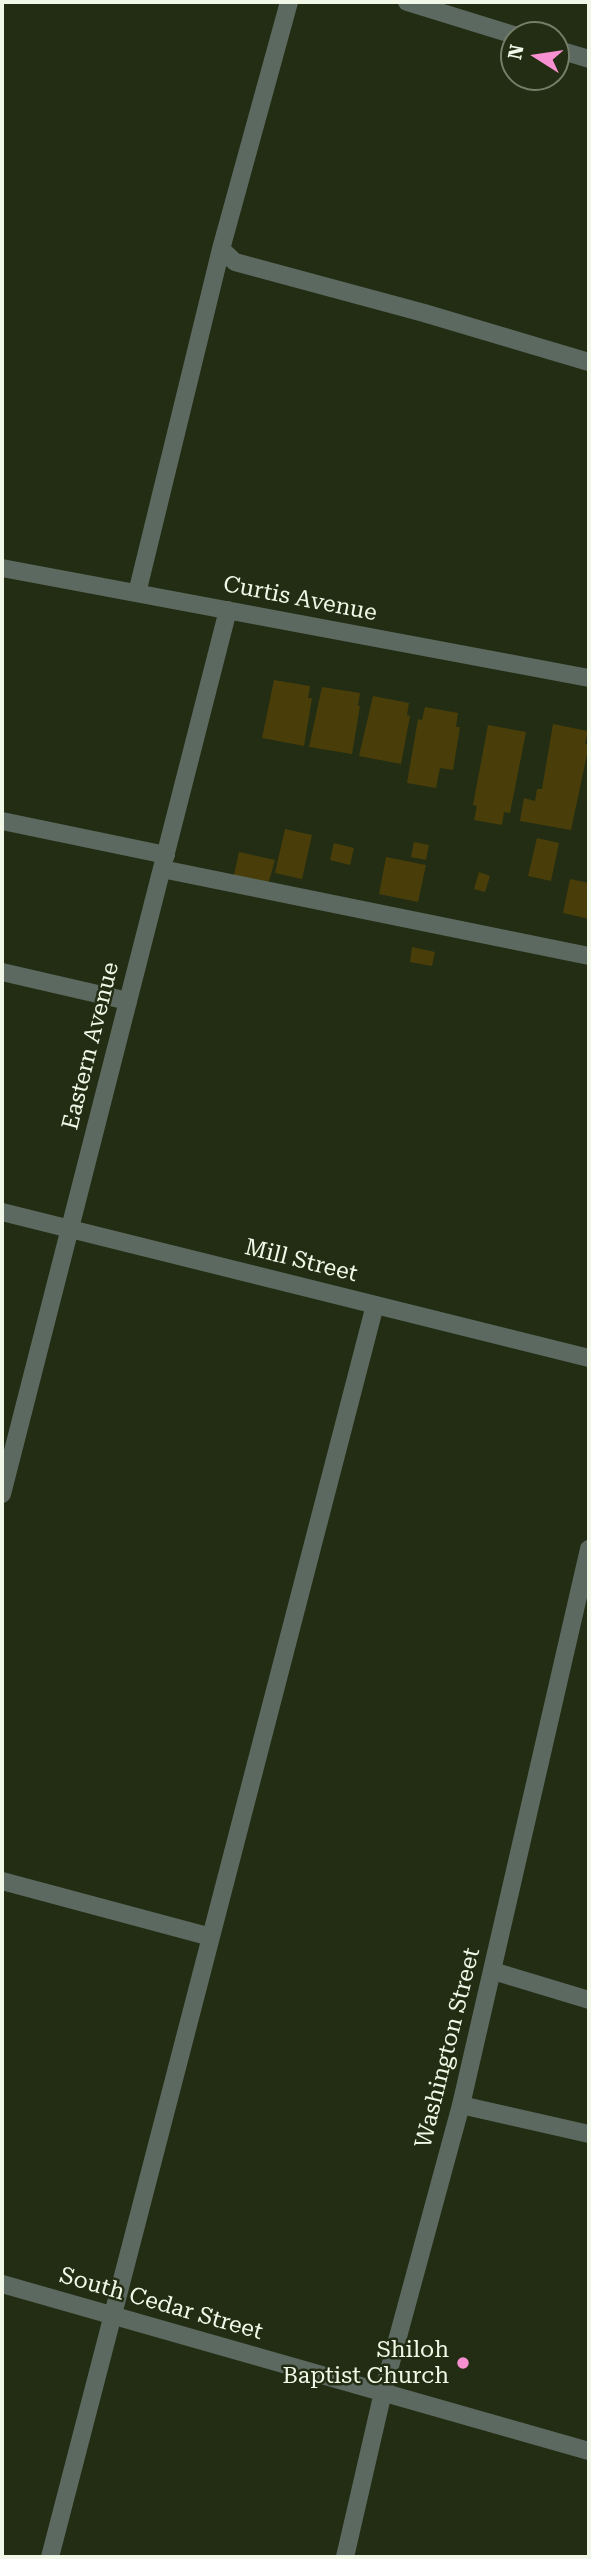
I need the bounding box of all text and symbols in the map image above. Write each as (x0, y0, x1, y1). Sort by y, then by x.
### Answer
north arrow (500, 21, 570, 91)
text: N (503, 42, 529, 62)
street label: Curtis Avenue (221, 571, 379, 627)
street label: Eastern Avenue (57, 959, 125, 1133)
street label: Mill Street (242, 1234, 360, 1288)
street label: Washington Street (410, 1945, 486, 2151)
street label: South Cedar Street (56, 2262, 266, 2346)
place label: Shiloh Baptist Church (282, 2336, 449, 2390)
marker: Shiloh Baptist Church (455, 2355, 471, 2371)

